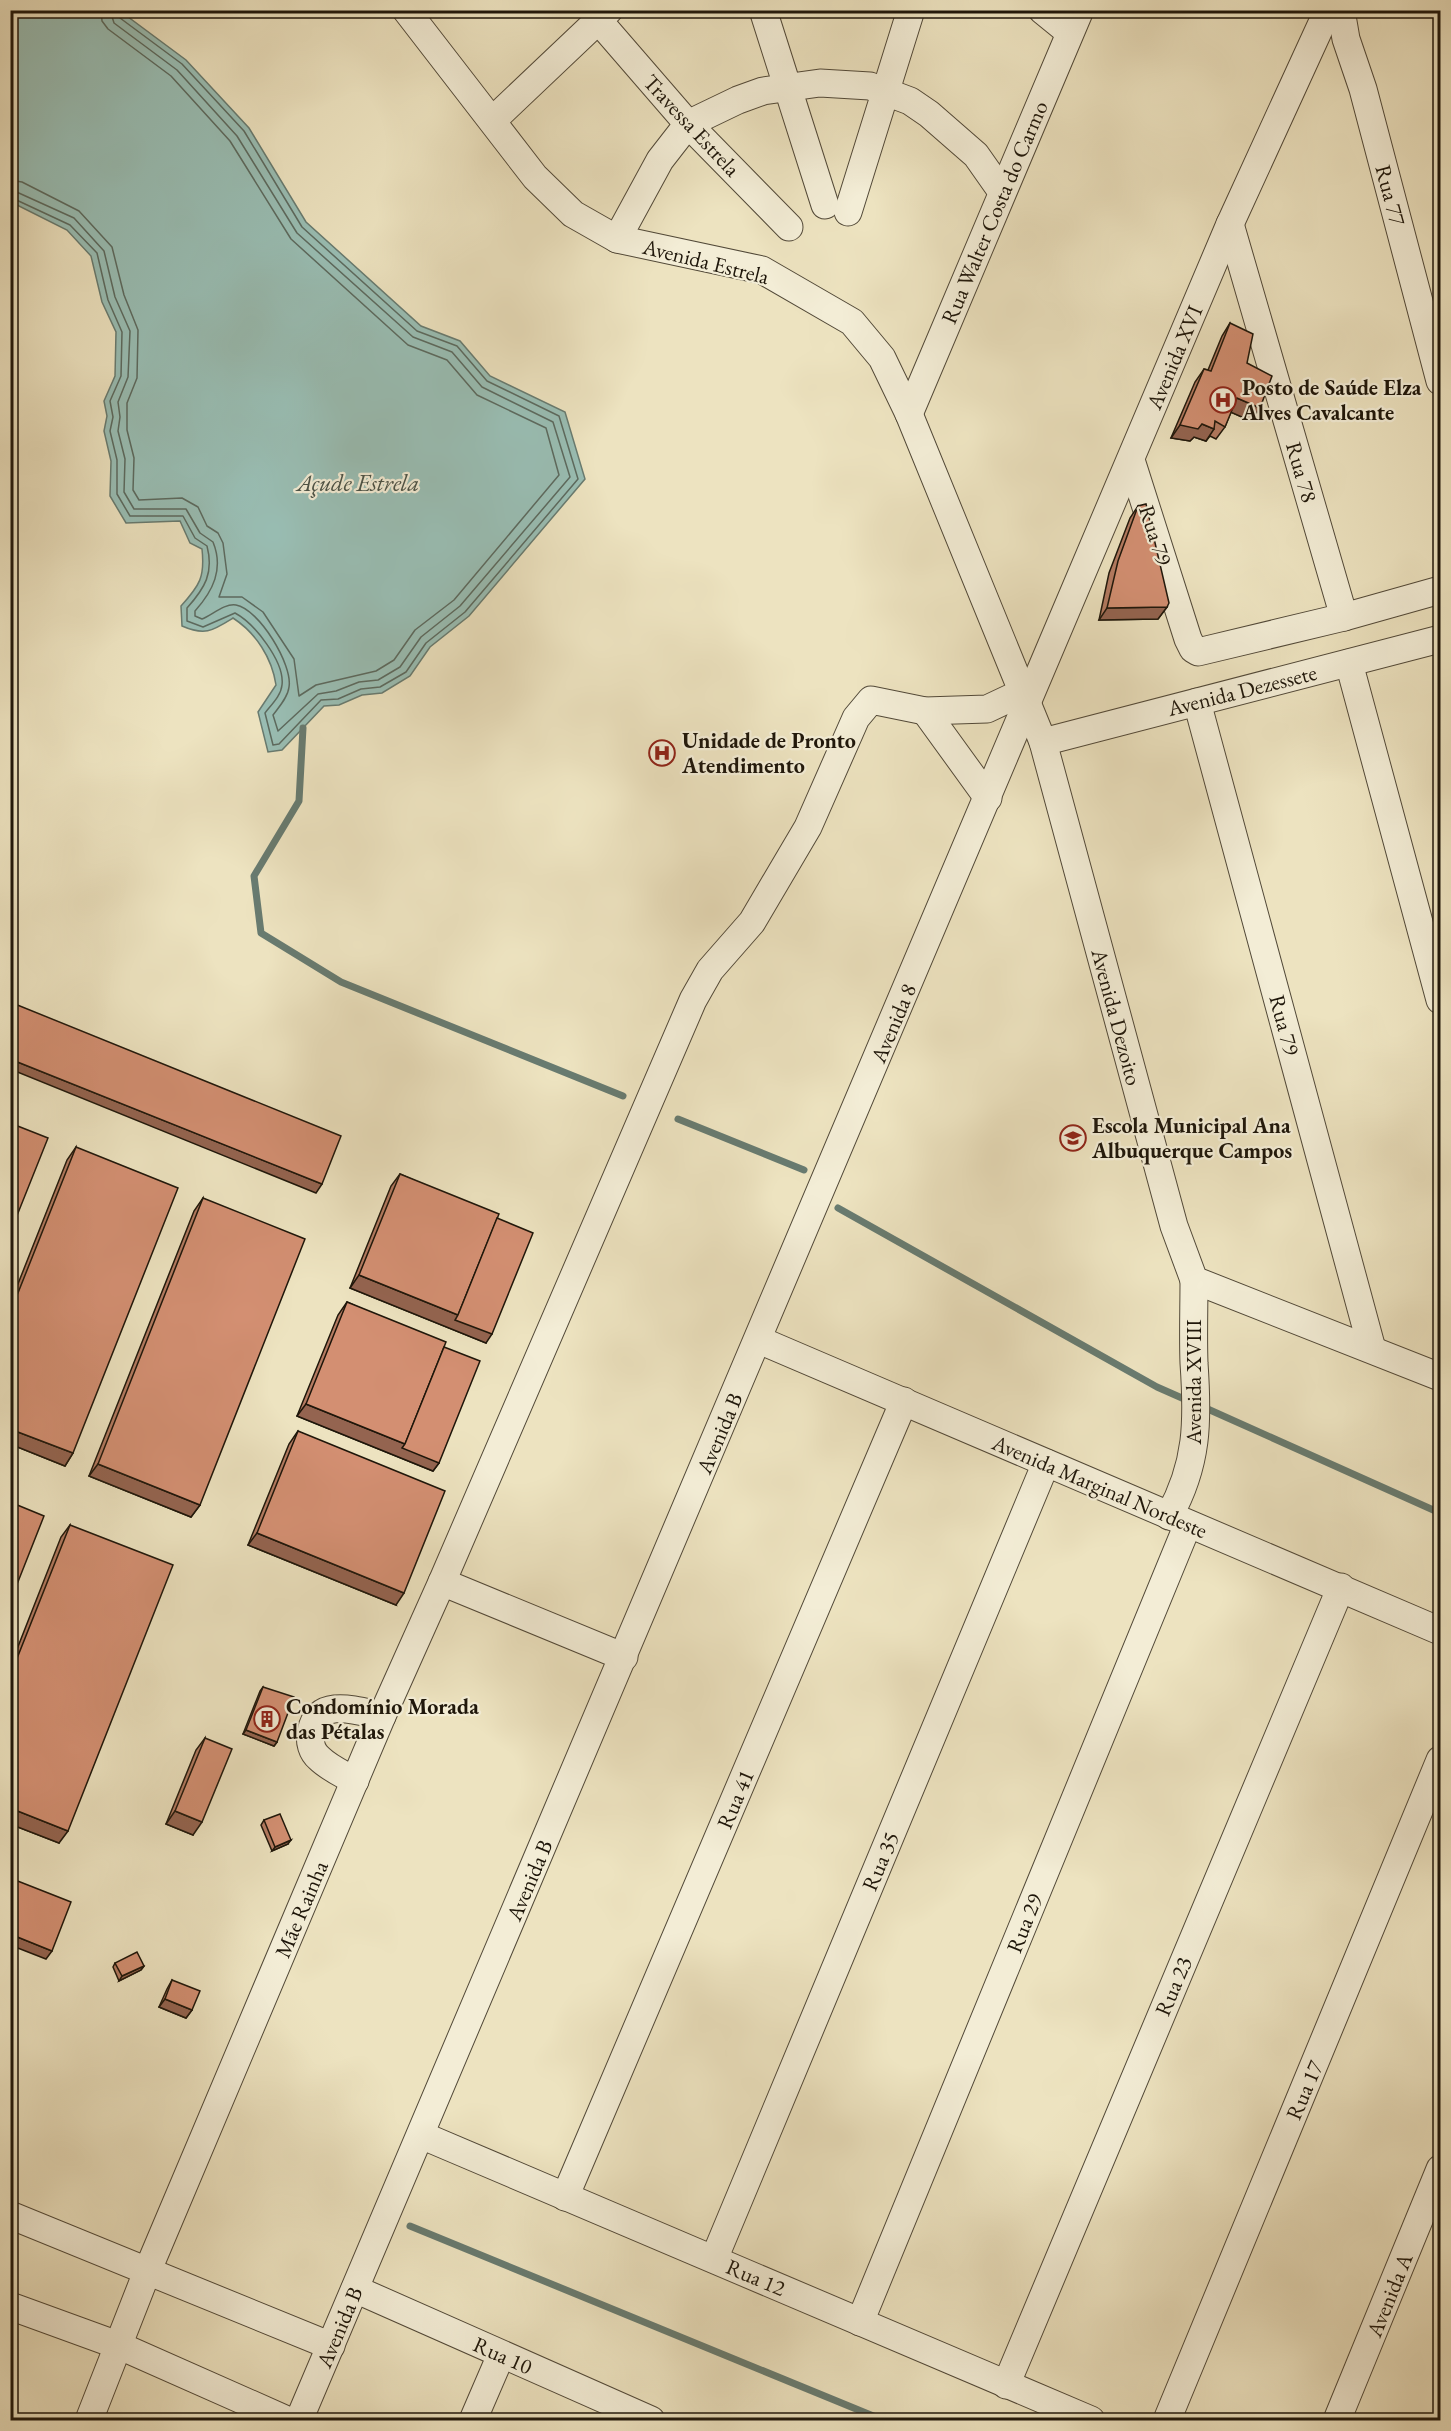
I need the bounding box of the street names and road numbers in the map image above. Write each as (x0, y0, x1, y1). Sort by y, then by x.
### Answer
street label: Travessa Estrela (637, 68, 747, 183)
street label: Rua Walter Costa do Carmo (934, 96, 1055, 328)
street label: Rua 77 (1369, 162, 1413, 229)
street label: Avenida Estrela (639, 232, 772, 291)
street label: Avenida XVI (1139, 300, 1210, 415)
street label: Rua 78 (1279, 439, 1324, 506)
street label: Rua 79 (1132, 501, 1179, 569)
street label: Avenida Dezessete (1163, 658, 1320, 723)
street label: Avenida Dezoito (1084, 945, 1149, 1089)
street label: Avenida 8 (863, 979, 923, 1068)
street label: Rua 79 (1263, 992, 1307, 1059)
street label: Avenida XVIII (1179, 1319, 1208, 1446)
street label: Avenida B (689, 1388, 750, 1479)
street label: Avenida Marginal Nordeste (987, 1428, 1212, 1545)
street label: Rua 41 (710, 1765, 761, 1833)
street label: Rua 35 (855, 1827, 906, 1895)
street label: Avenida B (499, 1835, 560, 1926)
street label: Mãe Rainha (268, 1856, 335, 1962)
street label: Rua 29 (999, 1889, 1050, 1957)
street label: Rua 23 (1148, 1952, 1199, 2020)
street label: Rua 17 (1279, 2056, 1330, 2124)
street label: Avenida A (1359, 2248, 1420, 2342)
street label: Rua 12 (722, 2252, 790, 2303)
street label: Avenida B (309, 2282, 370, 2373)
street label: Rua 10 (469, 2330, 537, 2381)

